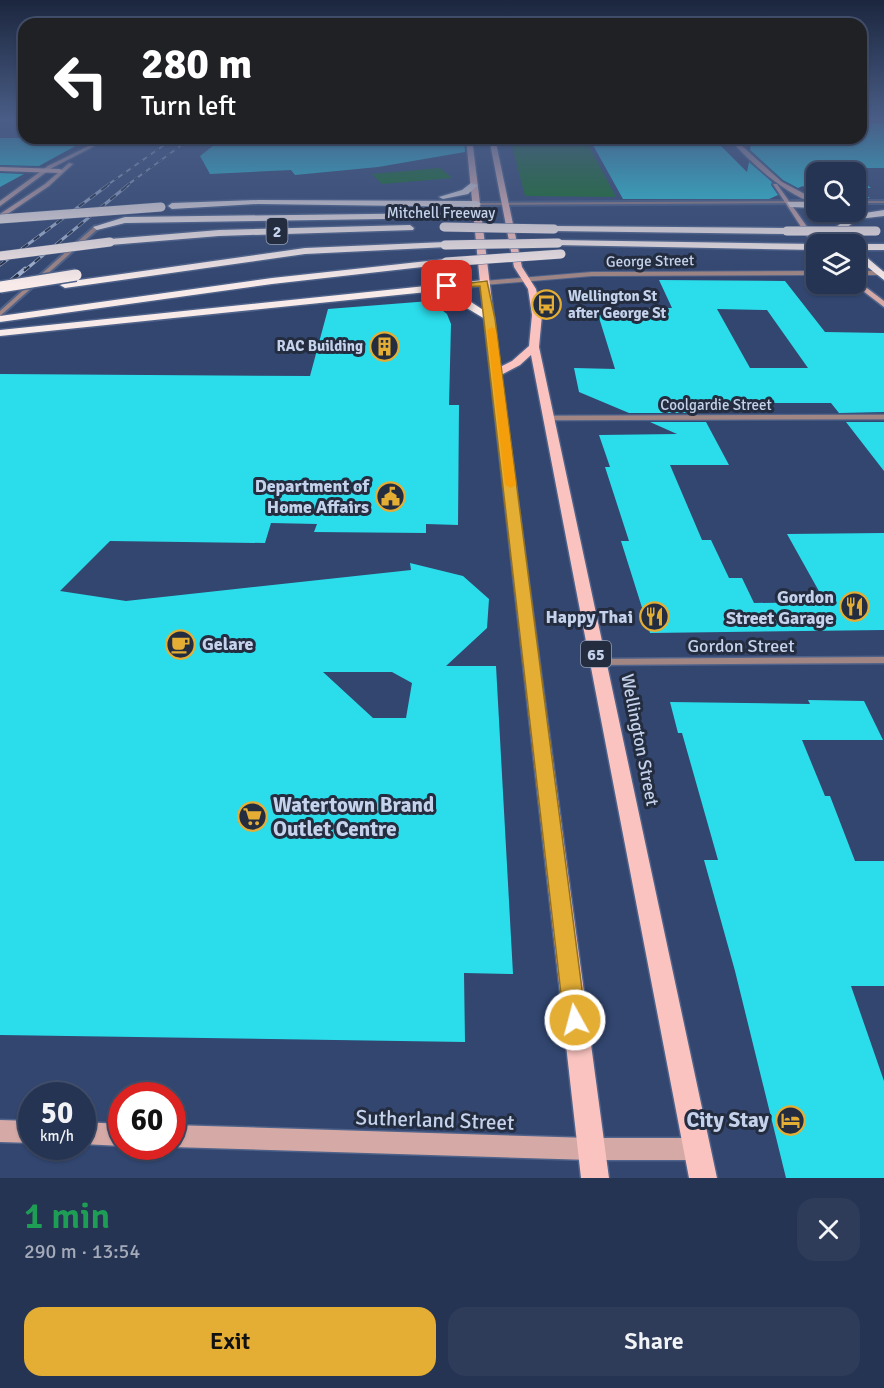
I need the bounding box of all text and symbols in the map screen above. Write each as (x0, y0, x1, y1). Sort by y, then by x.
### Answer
text: 280 m (141, 39, 252, 90)
icon: left (42, 42, 120, 120)
text: Turn left (141, 90, 236, 123)
map controls (806, 162, 866, 294)
button: search (806, 162, 866, 222)
street label: Mitchell Freeway (387, 204, 495, 222)
road number: 2 (266, 218, 288, 244)
button: layers (806, 234, 866, 294)
street label: George Street (606, 251, 694, 271)
pin (421, 260, 472, 311)
icon: arrive (430, 269, 463, 302)
place label: Wellington St after George St (568, 287, 667, 322)
bus stop icon: Wellington St after George St (531, 289, 563, 321)
building icon: RAC Building (368, 330, 400, 362)
place label: RAC Building (277, 337, 363, 355)
street label: Coolgardie Street (660, 396, 772, 414)
place label: Department of Home Affairs (255, 475, 370, 518)
public building icon: Department of Home Affairs (374, 480, 406, 512)
place label: Gordon Street Garage (726, 586, 834, 629)
restaurant icon: Gordon Street Garage (839, 591, 871, 623)
restaurant icon: Happy Thai (638, 601, 670, 633)
place label: Happy Thai (546, 606, 633, 628)
cafe icon: Gelare (165, 628, 197, 660)
place label: Gelare (202, 633, 254, 655)
street label: Gordon Street (688, 635, 794, 657)
road number: 65 (581, 641, 611, 667)
street label: Wellington Street (616, 672, 664, 808)
place label: Watertown Brand Outlet Centre (273, 792, 434, 842)
supermarket icon: Watertown Brand Outlet Centre (236, 801, 268, 833)
position arrow (543, 988, 607, 1052)
speed limit sign: 60 (108, 1082, 186, 1160)
text: 50 (41, 1095, 73, 1132)
street label: Sutherland Street (355, 1104, 515, 1136)
hotel icon: City Stay (774, 1104, 806, 1136)
place label: City Stay (686, 1107, 770, 1133)
text: km/h (40, 1127, 74, 1145)
text: 1 min (24, 1194, 110, 1239)
button: close (797, 1198, 860, 1261)
text: 290 m · 13:54 (24, 1239, 140, 1264)
button: Exit (24, 1307, 436, 1376)
button: Share (448, 1307, 860, 1376)

